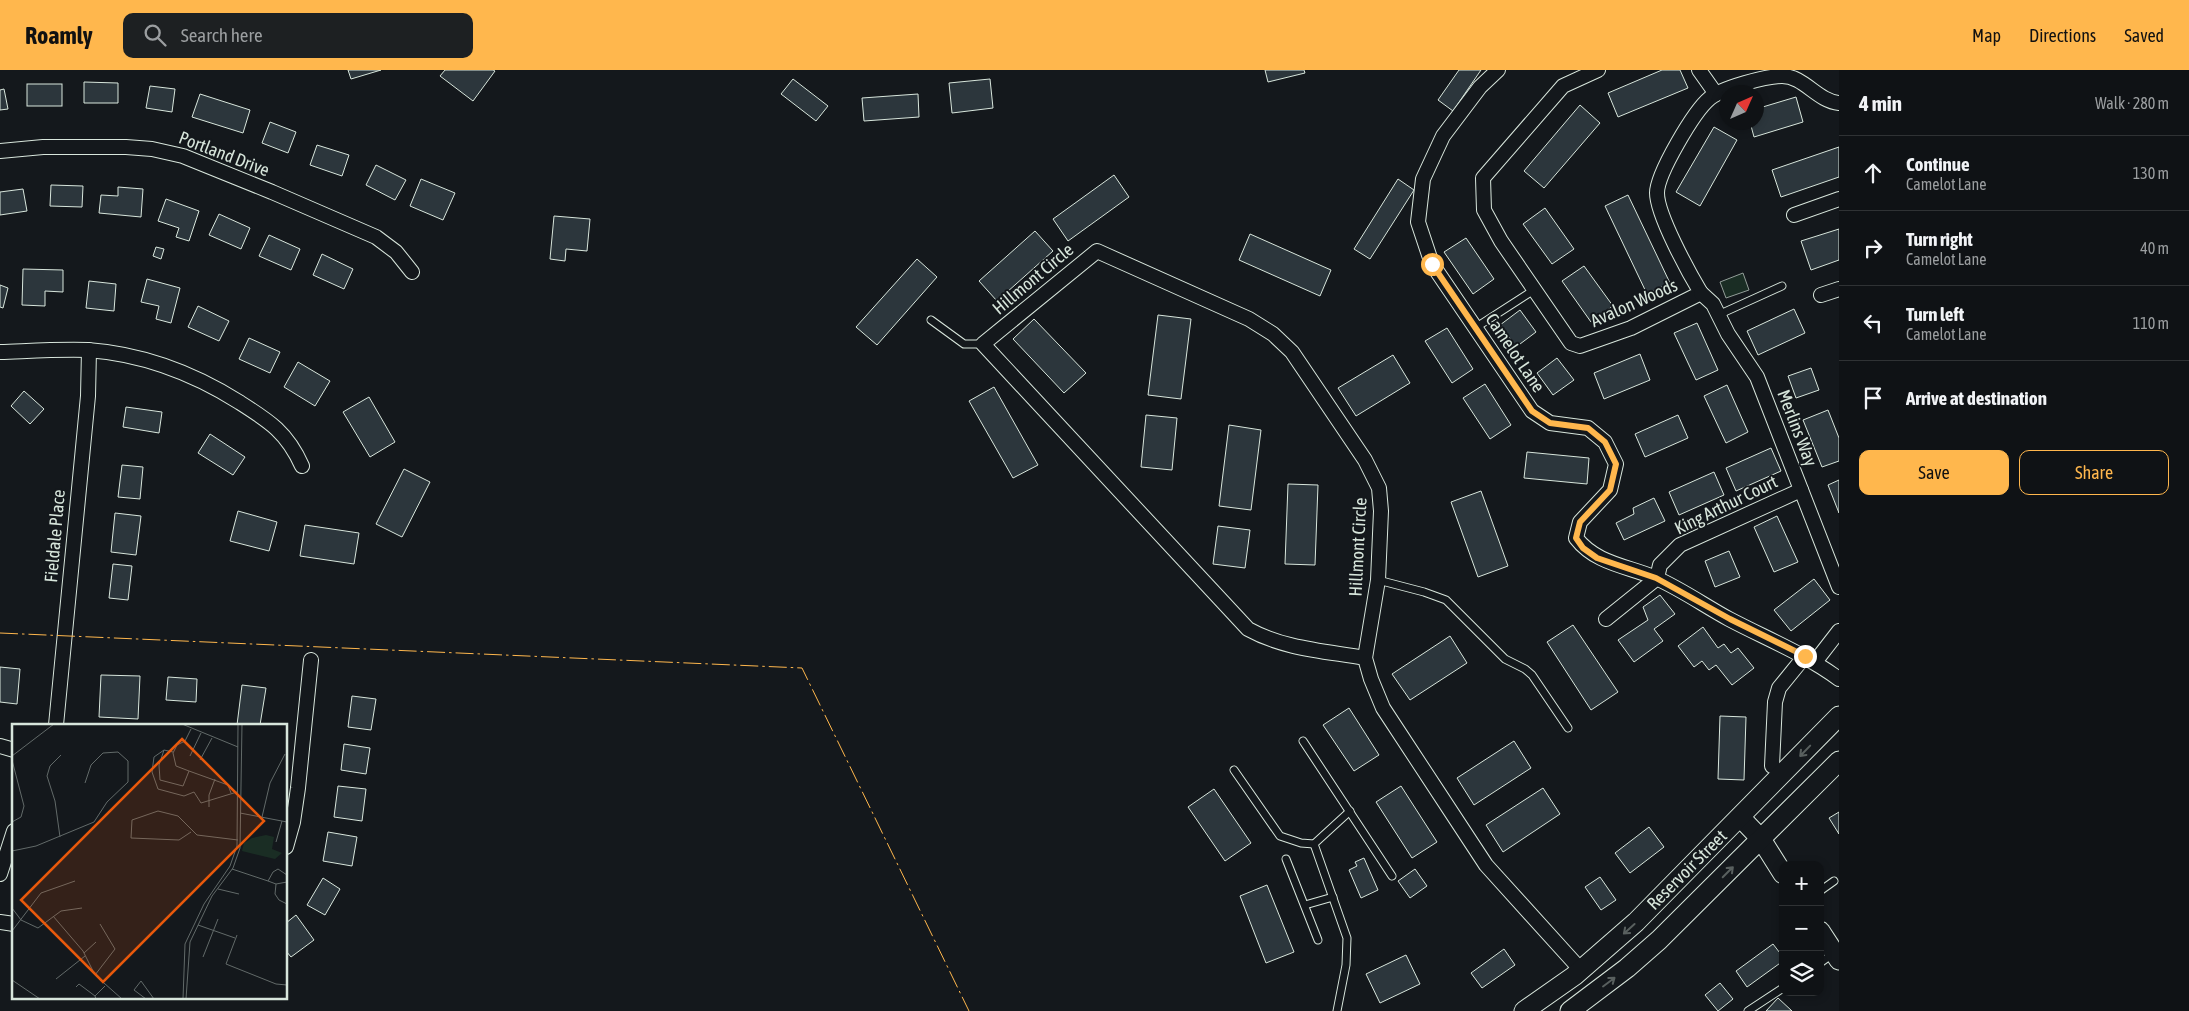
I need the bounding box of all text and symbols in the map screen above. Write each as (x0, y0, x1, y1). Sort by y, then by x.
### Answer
search box (123, 13, 473, 58)
icon: search (141, 21, 169, 49)
text: Roamly (25, 22, 93, 49)
text: Search here (181, 24, 263, 46)
text: Map (1972, 25, 2001, 46)
text: Directions (2029, 25, 2096, 46)
text: Saved (2124, 25, 2164, 46)
north arrow (1719, 85, 1764, 130)
text: 4 min (1859, 91, 1902, 115)
text: Walk · 280 m (2095, 94, 2169, 112)
street label: Portland Drive (176, 127, 272, 180)
text: Continue (1906, 153, 1970, 175)
icon: ahead (1859, 159, 1887, 187)
text: 130 m (2133, 164, 2169, 182)
text: Camelot Lane (1906, 175, 1986, 193)
text: Turn right (1906, 228, 1973, 250)
icon: right (1859, 234, 1887, 262)
street label: Hillmont Circle (988, 239, 1077, 318)
text: 40 m (2140, 239, 2169, 257)
text: Camelot Lane (1906, 250, 1986, 268)
route start (1421, 253, 1444, 276)
street label: Avalon Woods (1587, 274, 1681, 331)
text: Turn left (1906, 303, 1964, 325)
street label: Camelot Lane (1481, 309, 1549, 396)
icon: left (1859, 309, 1887, 337)
text: 110 m (2133, 314, 2169, 332)
text: Camelot Lane (1906, 325, 1986, 343)
icon: arrive (1859, 384, 1887, 412)
street label: Merlins Way (1773, 387, 1822, 469)
text: Arrive at destination (1906, 387, 2047, 409)
button: Save (1859, 450, 2009, 495)
button: Share (2019, 450, 2169, 495)
street label: King Arthur Court (1671, 471, 1781, 538)
street label: Fieldale Place (40, 489, 69, 583)
street label: Hillmont Circle (1344, 497, 1371, 597)
route end (1794, 645, 1817, 668)
inset map (12, 724, 288, 998)
one-way arrow (1799, 745, 1811, 757)
street label: Reservoir Street (1642, 825, 1731, 914)
map controls (1779, 861, 1824, 996)
button: + (1779, 861, 1824, 906)
one-way arrow (1722, 866, 1734, 878)
button: − (1779, 906, 1824, 951)
one-way arrow (1622, 923, 1635, 935)
button: layers (1779, 951, 1824, 996)
one-way arrow (1602, 976, 1615, 987)

